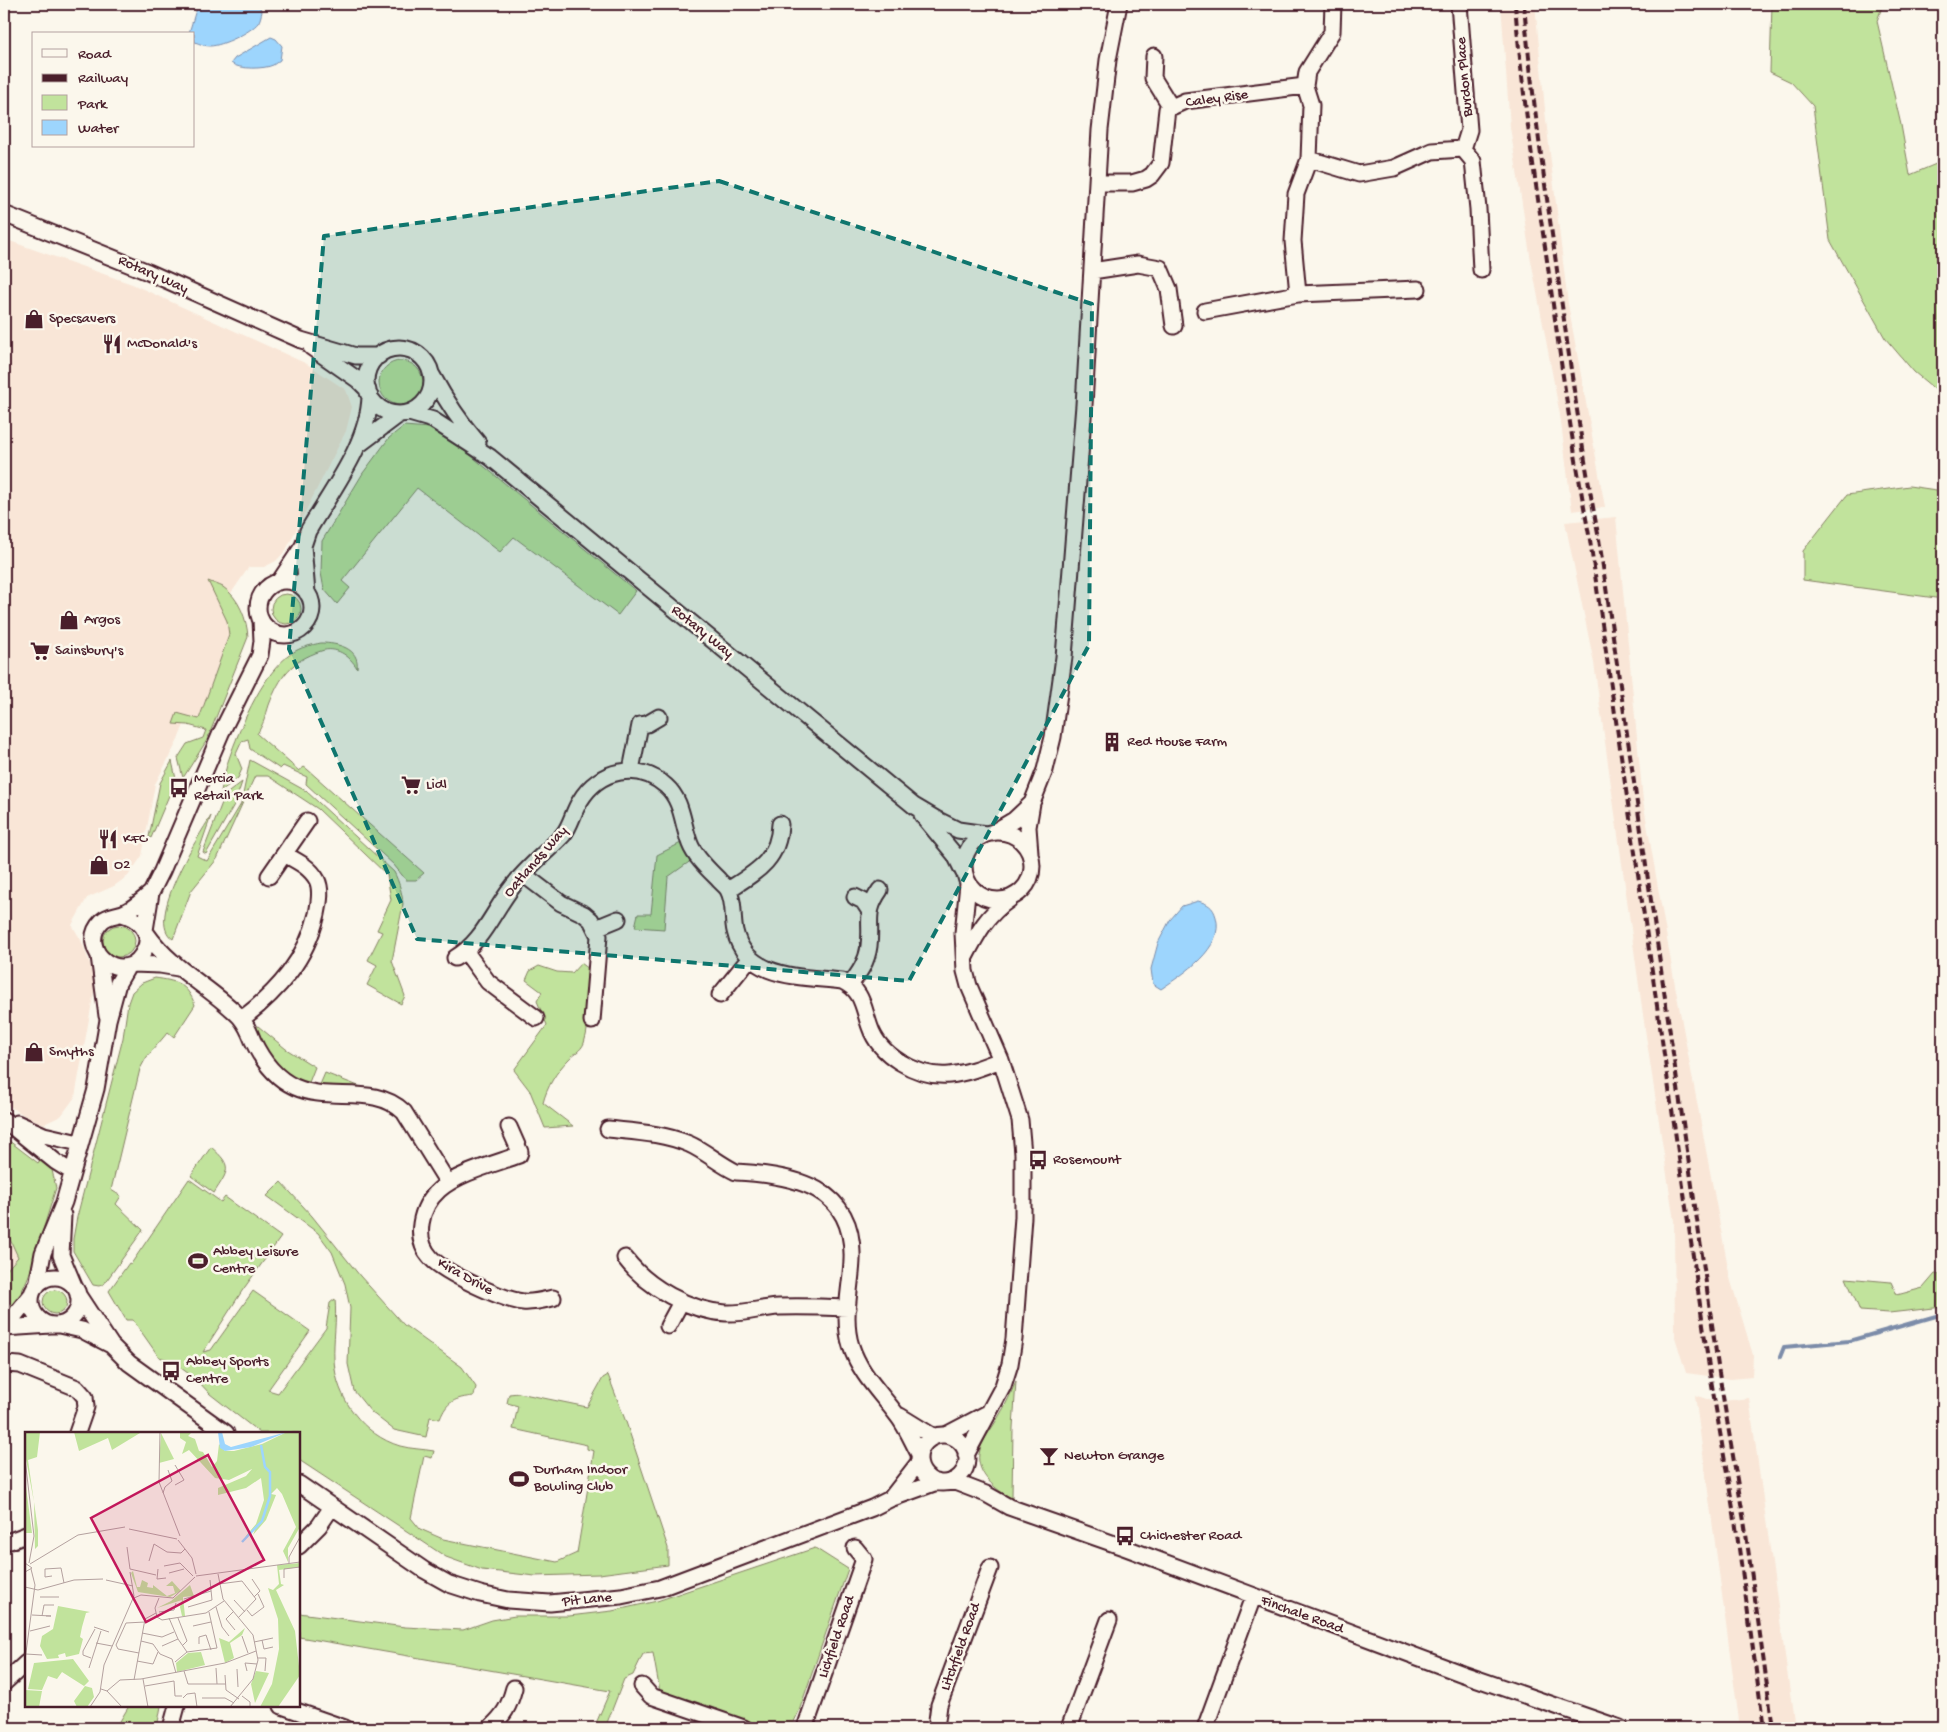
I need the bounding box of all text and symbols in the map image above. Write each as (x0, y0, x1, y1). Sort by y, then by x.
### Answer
legend (32, 32, 195, 148)
street label: Burdon Place (1453, 36, 1478, 119)
text: Road (78, 46, 112, 64)
text: Railway (78, 70, 129, 88)
street label: Caley Rise (1185, 86, 1250, 112)
text: Park (77, 96, 108, 114)
text: Water (78, 120, 120, 138)
street label: Rotary Way (115, 252, 191, 299)
shop icon: Specsavers (23, 308, 45, 330)
place label: Specsavers (49, 310, 116, 328)
restaurant icon: McDonald's (101, 333, 123, 355)
place label: McDonald's (127, 335, 197, 353)
street label: Rotary Way (667, 601, 737, 663)
shop icon: Argos (58, 609, 80, 631)
place label: Argos (84, 611, 120, 629)
supermarket icon: Sainsbury's (29, 640, 51, 662)
place label: Sainsbury's (55, 642, 124, 660)
building icon: Red House Farm (1101, 731, 1123, 753)
place label: Red House Farm (1127, 733, 1227, 751)
place label: Mercia Retail Park (194, 770, 264, 805)
supermarket icon: Lidl (400, 774, 422, 796)
place label: Lidl (426, 776, 447, 794)
bus stop icon: Mercia Retail Park (168, 777, 190, 799)
street label: Oatlands Way (500, 822, 572, 901)
restaurant icon: KFC (97, 828, 119, 850)
place label: KFC (123, 830, 148, 848)
shop icon: O2 (88, 854, 110, 876)
place label: O2 (114, 856, 130, 874)
shop icon: Smyths (23, 1041, 45, 1063)
place label: Smyths (49, 1043, 94, 1061)
bus stop icon: Rosemount (1027, 1149, 1049, 1171)
place label: Rosemount (1053, 1151, 1123, 1169)
place label: Abbey Leisure Centre (213, 1243, 299, 1278)
sports icon: Abbey Leisure Centre (187, 1250, 209, 1272)
street label: Kira Drive (434, 1254, 496, 1300)
place label: Abbey Sports Centre (186, 1353, 269, 1388)
bus stop icon: Abbey Sports Centre (160, 1360, 182, 1382)
inset map (25, 1432, 300, 1707)
bar icon: Newton Grange (1038, 1445, 1060, 1467)
place label: Newton Grange (1064, 1447, 1165, 1465)
place label: Durham Indoor Bowling Club (533, 1461, 629, 1496)
sports icon: Durham Indoor Bowling Club (508, 1468, 530, 1490)
bus stop icon: Chichester Road (1114, 1525, 1136, 1547)
place label: Chichester Road (1140, 1527, 1243, 1545)
street label: Pit Lane (560, 1589, 613, 1611)
street label: Finchale Road (1257, 1591, 1347, 1639)
street label: Lichfield Road (815, 1592, 860, 1681)
street label: Litchfield Road (937, 1600, 986, 1693)

